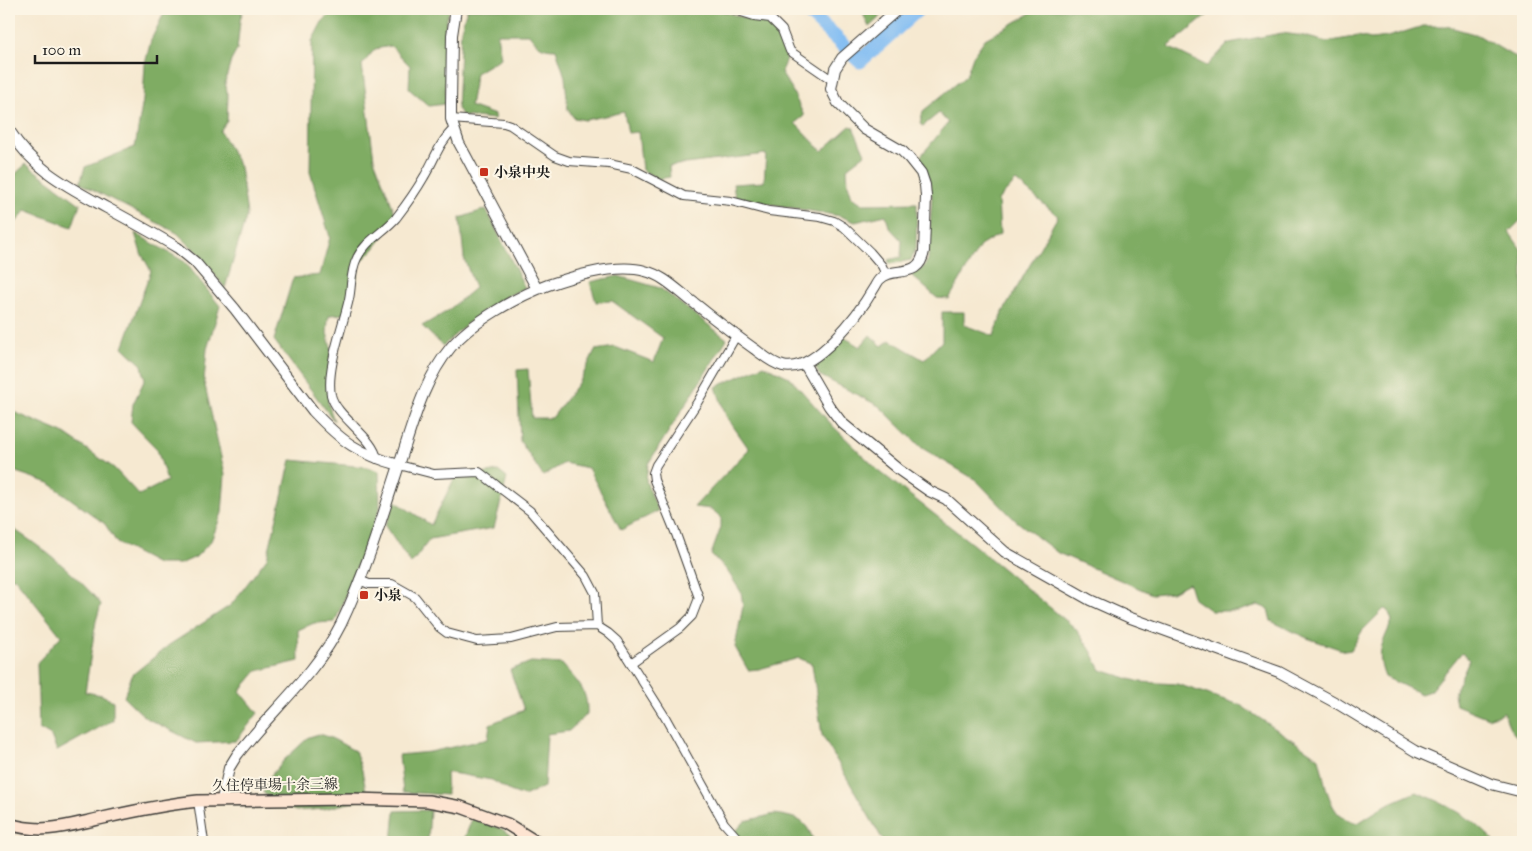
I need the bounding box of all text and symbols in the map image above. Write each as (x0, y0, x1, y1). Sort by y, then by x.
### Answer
scale bar (35, 32, 158, 64)
text: 100 m (42, 41, 82, 59)
place label: 小泉中央 (494, 164, 550, 181)
marker: 小泉中央 (478, 166, 490, 178)
place label: 小泉 (374, 587, 402, 604)
marker: 小泉 (358, 589, 370, 601)
street label: 久住停車場十余三線 (212, 775, 338, 795)

